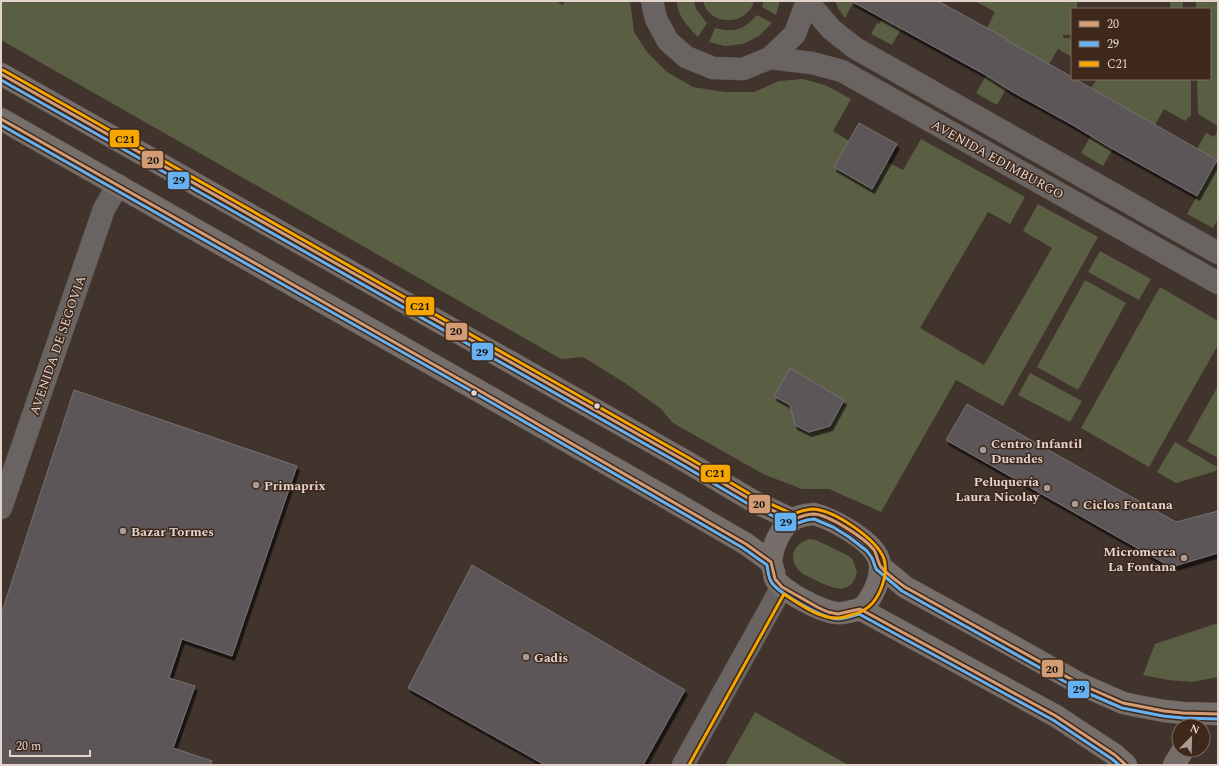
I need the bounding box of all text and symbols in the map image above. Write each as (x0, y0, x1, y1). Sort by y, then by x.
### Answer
legend (1071, 8, 1211, 80)
text: 20 (1107, 15, 1119, 34)
text: 29 (1107, 35, 1119, 54)
text: C21 (1107, 55, 1128, 74)
street label: AVENIDA EDIMBURGO (928, 115, 1067, 205)
line badge: C21 (109, 129, 140, 148)
text: C21 (115, 131, 135, 148)
line badge: 20 (141, 150, 164, 169)
text: 20 (147, 152, 159, 169)
line badge: 29 (167, 171, 190, 190)
text: 29 (173, 172, 185, 189)
street label: AVENIDA DE SEGOVIA (25, 273, 91, 418)
line badge: C21 (405, 296, 435, 316)
text: C21 (410, 298, 430, 315)
line badge: 20 (445, 322, 468, 341)
text: 20 (450, 323, 462, 340)
line badge: 29 (471, 342, 494, 361)
text: 29 (476, 344, 488, 361)
unlabelled marker (469, 388, 479, 398)
unlabelled marker (592, 401, 602, 411)
place label: Centro Infantil Duendes (991, 434, 1082, 469)
marker: Centro Infantil Duendes (978, 445, 988, 455)
line badge: C21 (700, 464, 731, 483)
text: C21 (705, 465, 725, 482)
place label: Peluquería Laura Nicolay (955, 472, 1040, 507)
place label: Primaprix (264, 476, 326, 496)
marker: Primaprix (251, 480, 261, 490)
marker: Peluquería Laura Nicolay (1042, 483, 1052, 493)
line badge: 20 (748, 494, 771, 514)
place label: Ciclos Fontana (1083, 495, 1173, 515)
text: 20 (753, 496, 765, 513)
marker: Ciclos Fontana (1070, 499, 1080, 509)
line badge: 29 (774, 512, 797, 532)
text: 29 (780, 514, 792, 531)
place label: Bazar Tormes (131, 522, 214, 542)
marker: Bazar Tormes (118, 526, 128, 536)
place label: Micromerca La Fontana (1103, 542, 1176, 577)
marker: Micromerca La Fontana (1179, 553, 1189, 563)
place label: Gadis (534, 648, 568, 668)
marker: Gadis (521, 652, 531, 662)
line badge: 20 (1041, 659, 1064, 678)
text: 20 (1046, 661, 1058, 678)
line badge: 29 (1067, 680, 1090, 699)
text: 29 (1073, 681, 1085, 698)
north arrow (1171, 718, 1211, 758)
text: N (1187, 720, 1202, 739)
scale bar (10, 732, 90, 758)
text: 20 m (16, 737, 41, 756)

